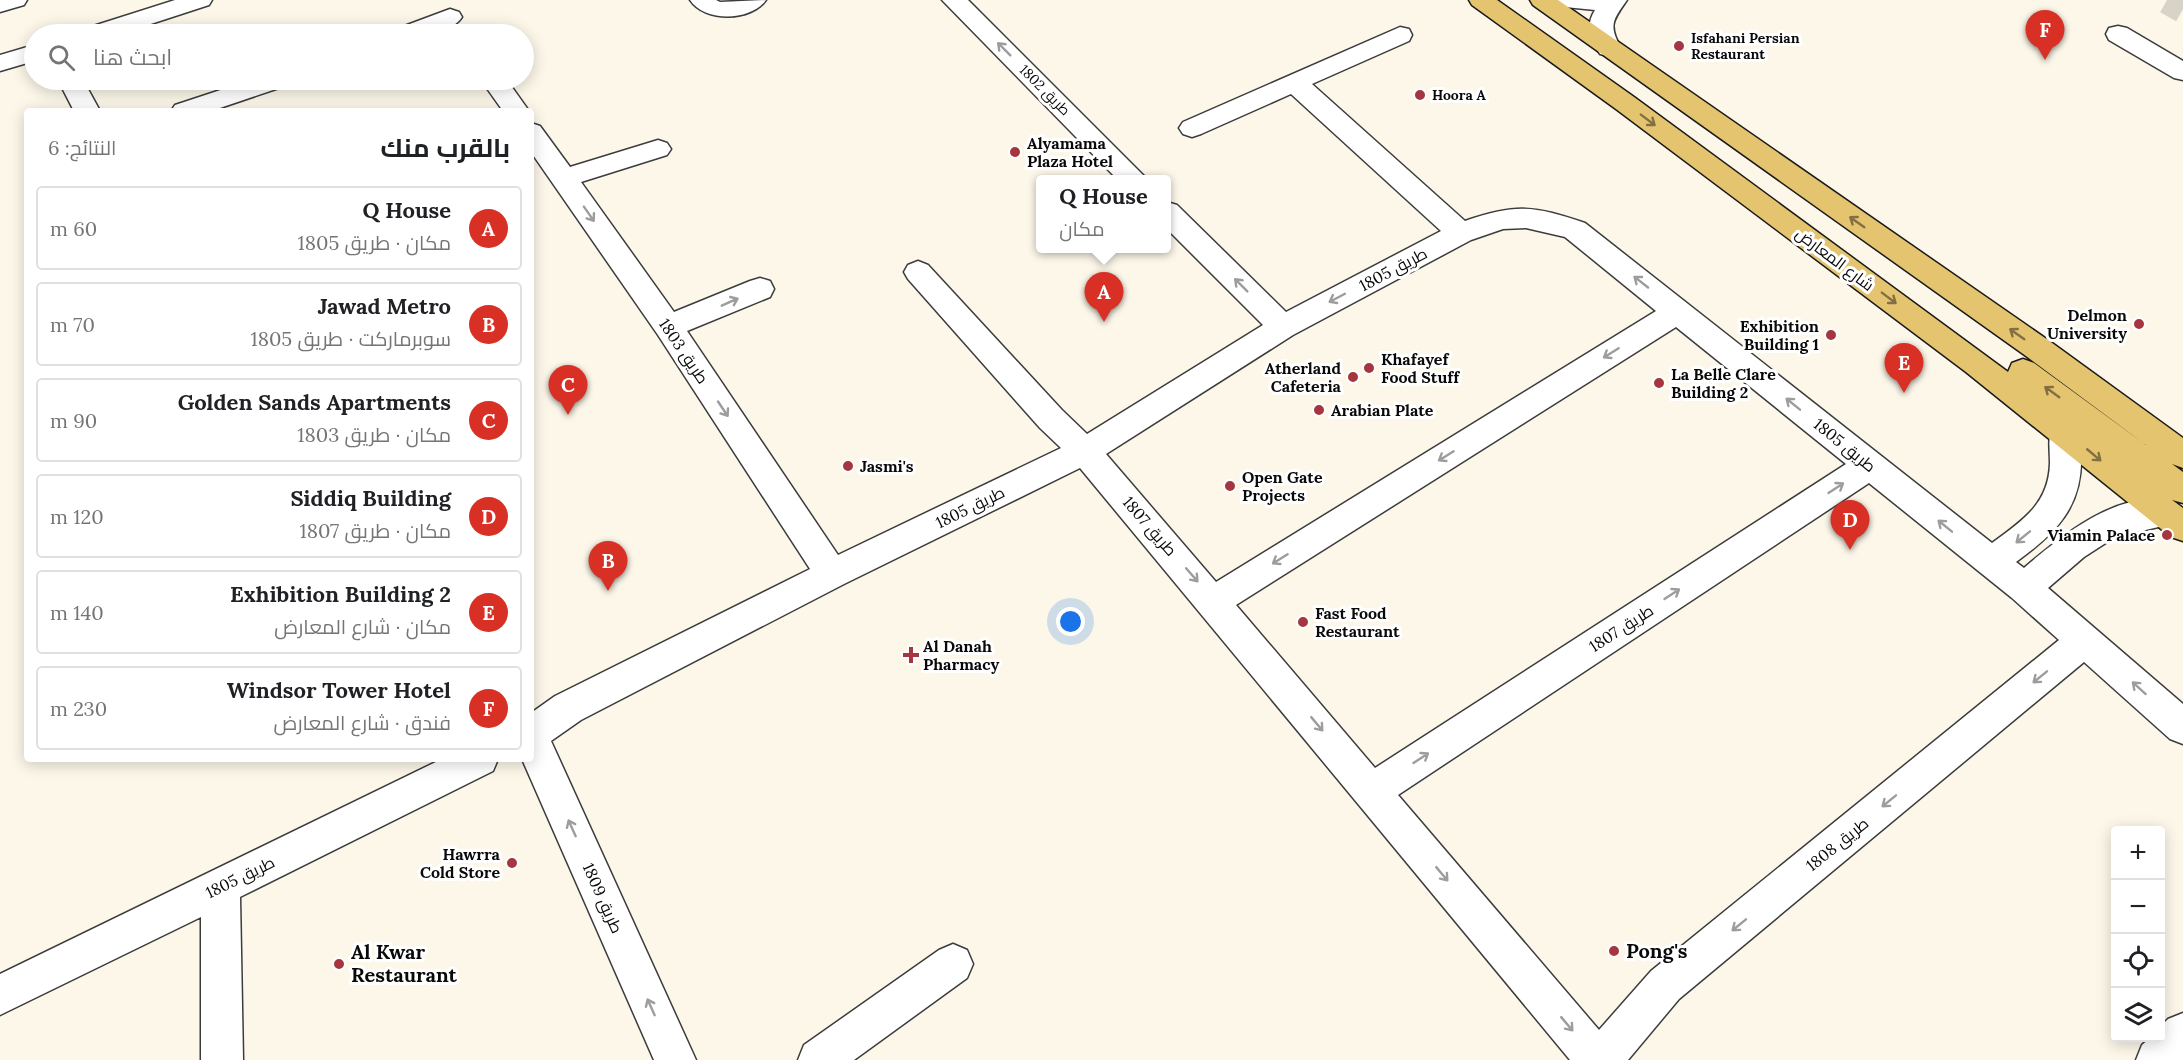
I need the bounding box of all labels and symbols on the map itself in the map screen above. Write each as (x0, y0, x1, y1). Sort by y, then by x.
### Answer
pin: F (2026, 10, 2064, 60)
place label: Isfahani Persian Restaurant (1691, 29, 1800, 63)
marker: Isfahani Persian Restaurant (1672, 39, 1686, 53)
one-way arrow (996, 42, 1011, 57)
street label: طريق 1802 (1016, 61, 1074, 119)
place label: Hoora A (1432, 86, 1486, 104)
marker: Hoora A (1413, 88, 1427, 102)
one-way arrow (1639, 114, 1655, 126)
place label: Alyamama Plaza Hotel (1027, 133, 1113, 171)
marker: Alyamama Plaza Hotel (1008, 145, 1022, 159)
one-way arrow (583, 205, 595, 221)
one-way arrow (1850, 216, 1866, 228)
street label: شارع المعارض (1791, 223, 1878, 297)
street label: طريق 1805 (1356, 243, 1431, 296)
pin: A (1084, 272, 1124, 322)
one-way arrow (1633, 275, 1649, 288)
one-way arrow (1234, 278, 1249, 293)
one-way arrow (1880, 292, 1896, 305)
one-way arrow (1328, 293, 1346, 305)
one-way arrow (721, 296, 739, 307)
place label: Delmon University (2047, 305, 2127, 343)
street label: طريق 1803 (654, 315, 713, 388)
place label: Exhibition Building 1 (1740, 316, 1819, 354)
marker: Delmon University (2132, 317, 2146, 331)
marker: Exhibition Building 1 (1824, 328, 1838, 342)
one-way arrow (2010, 328, 2026, 340)
pin: E (1884, 344, 1924, 393)
one-way arrow (1603, 348, 1620, 360)
place label: Khafayef Food Stuff (1381, 349, 1460, 387)
place label: Atherland Cafeteria (1265, 358, 1342, 396)
marker: Khafayef Food Stuff (1362, 361, 1376, 375)
place label: La Belle Clare Building 2 (1671, 364, 1776, 402)
pin: C (548, 366, 588, 415)
marker: Atherland Cafeteria (1346, 370, 1360, 384)
marker: La Belle Clare Building 2 (1652, 376, 1666, 390)
one-way arrow (2044, 386, 2060, 398)
one-way arrow (1786, 397, 1802, 410)
place label: Arabian Plate (1331, 400, 1434, 420)
one-way arrow (717, 401, 729, 417)
marker: Arabian Plate (1312, 403, 1326, 417)
street label: طريق 1805 (1809, 414, 1880, 477)
one-way arrow (2086, 448, 2101, 462)
one-way arrow (1438, 451, 1455, 463)
place label: Jasmi's (860, 456, 914, 476)
marker: Jasmi's (841, 459, 855, 473)
place label: Open Gate Projects (1242, 467, 1323, 505)
marker: Open Gate Projects (1223, 479, 1237, 493)
one-way arrow (1827, 481, 1844, 494)
street label: طريق 1805 (932, 482, 1008, 533)
street label: طريق 1807 (1118, 492, 1181, 561)
pin: D (1830, 500, 1870, 550)
one-way arrow (1938, 519, 1954, 532)
place label: Viamin Palace (2047, 525, 2155, 545)
marker: Viamin Palace (2160, 528, 2174, 542)
one-way arrow (2015, 530, 2031, 543)
pin: B (588, 542, 628, 591)
one-way arrow (1272, 553, 1289, 566)
one-way arrow (1185, 567, 1198, 583)
one-way arrow (1664, 588, 1681, 601)
street label: طريق 1807 (1585, 600, 1657, 657)
place label: Fast Food Restaurant (1315, 603, 1400, 641)
your location (1056, 607, 1085, 636)
marker: Fast Food Restaurant (1296, 615, 1310, 629)
place label: Al Danah Pharmacy (923, 636, 1000, 674)
marker: Al Danah Pharmacy (904, 648, 918, 662)
one-way arrow (2033, 670, 2048, 684)
one-way arrow (2132, 681, 2147, 695)
one-way arrow (1310, 716, 1324, 731)
one-way arrow (1413, 752, 1430, 765)
one-way arrow (1881, 794, 1897, 807)
street label: طريق 1808 (1802, 813, 1873, 876)
one-way arrow (566, 820, 577, 838)
place label: Hawrra Cold Store (420, 844, 501, 882)
street label: طريق 1805 (202, 852, 278, 903)
marker: Hawrra Cold Store (505, 856, 519, 870)
street label: طريق 1809 (578, 860, 627, 937)
one-way arrow (1435, 866, 1449, 881)
one-way arrow (1731, 918, 1747, 931)
place label: Pong's (1626, 938, 1688, 963)
place label: Al Kwar Restaurant (351, 939, 458, 987)
marker: Pong's (1607, 944, 1621, 958)
marker: Al Kwar Restaurant (332, 957, 346, 971)
one-way arrow (645, 998, 656, 1016)
one-way arrow (1560, 1016, 1573, 1032)

